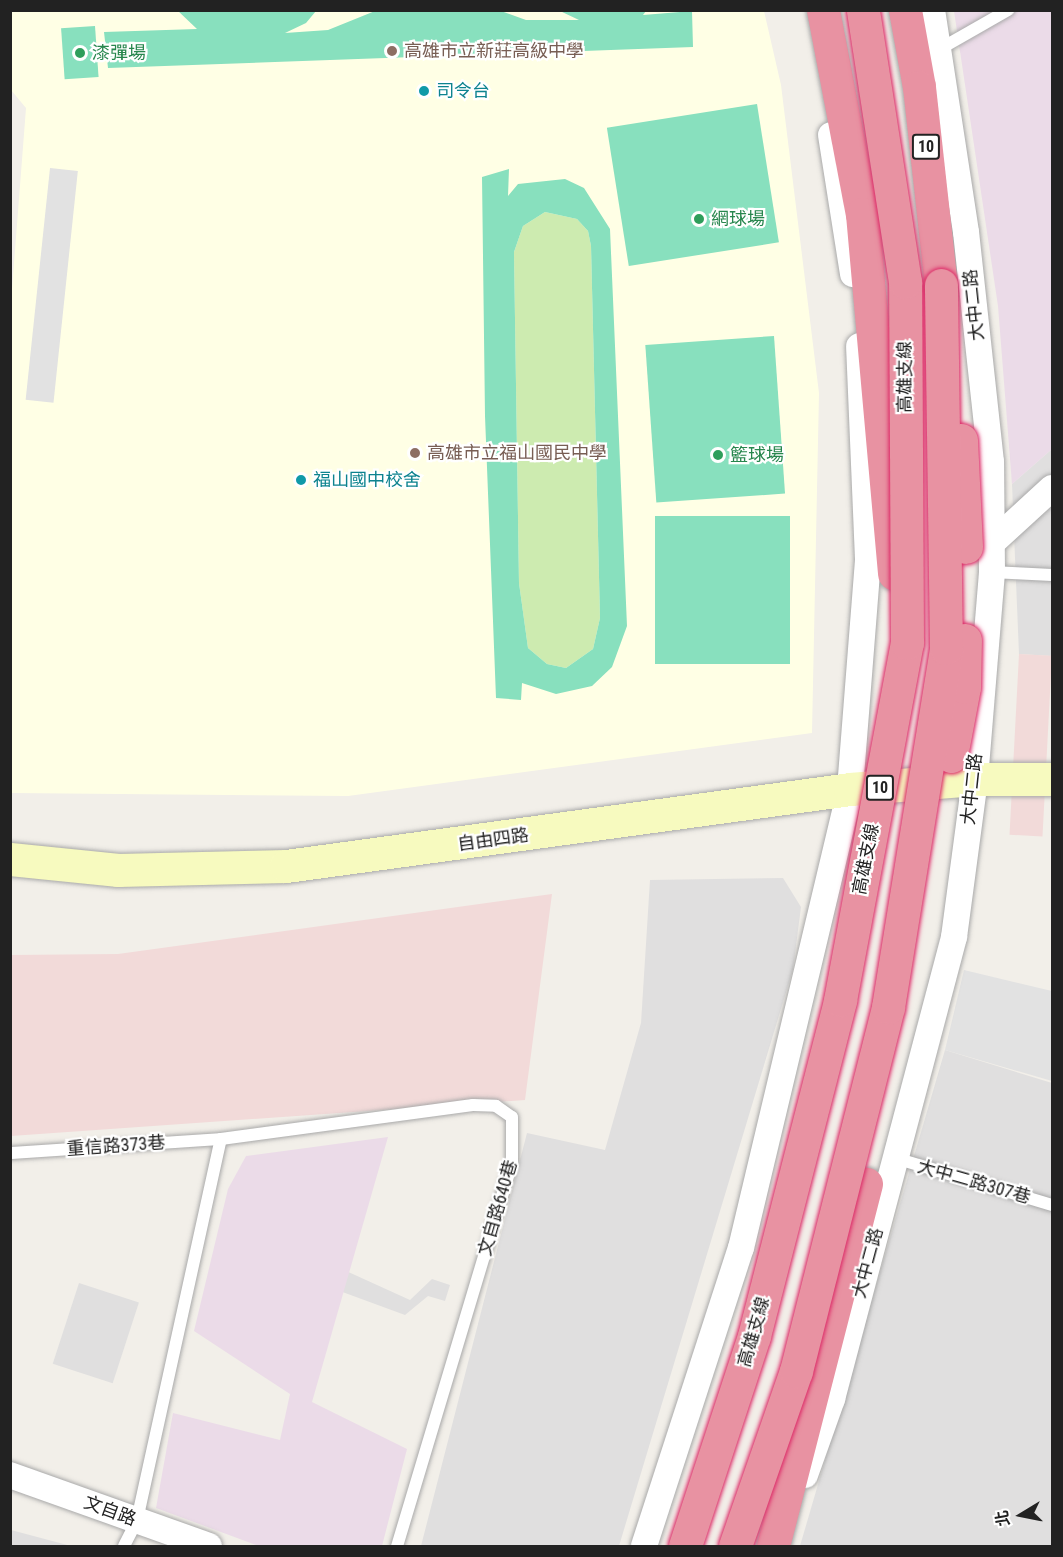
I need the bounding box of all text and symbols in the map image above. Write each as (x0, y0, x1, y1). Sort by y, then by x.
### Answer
place label: 高雄市立新莊高級中學 (404, 40, 584, 62)
place label: 漆彈場 (92, 42, 146, 64)
marker: 高雄市立新莊高級中學 (385, 44, 399, 58)
marker: 漆彈場 (73, 46, 87, 60)
place label: 司令台 (436, 80, 490, 102)
marker: 司令台 (417, 84, 431, 98)
road number: 10 (911, 134, 941, 160)
place label: 網球場 (711, 208, 765, 230)
marker: 網球場 (692, 212, 706, 226)
street label: 大中二路 (959, 268, 989, 342)
street label: 高雄支線 (894, 341, 916, 413)
place label: 高雄市立福山國民中學 (427, 442, 607, 464)
place label: 籃球場 (730, 444, 784, 466)
marker: 高雄市立福山國民中學 (408, 446, 422, 460)
marker: 籃球場 (711, 448, 725, 462)
place label: 福山國中校舍 (313, 469, 421, 491)
marker: 福山國中校舍 (294, 473, 308, 487)
street label: 大中二路 (957, 752, 987, 826)
road number: 10 (865, 775, 895, 801)
street label: 高雄支線 (849, 822, 883, 896)
street label: 自由四路 (456, 824, 530, 856)
street label: 重信路373巷 (66, 1132, 166, 1160)
street label: 大中二路307巷 (915, 1156, 1033, 1208)
street label: 文自路640巷 (474, 1158, 522, 1258)
street label: 大中二路 (848, 1225, 888, 1301)
street label: 高雄支線 (734, 1294, 774, 1370)
north arrow (991, 1485, 1051, 1545)
street label: 文自路 (81, 1492, 139, 1530)
text: 北 (992, 1509, 1014, 1528)

